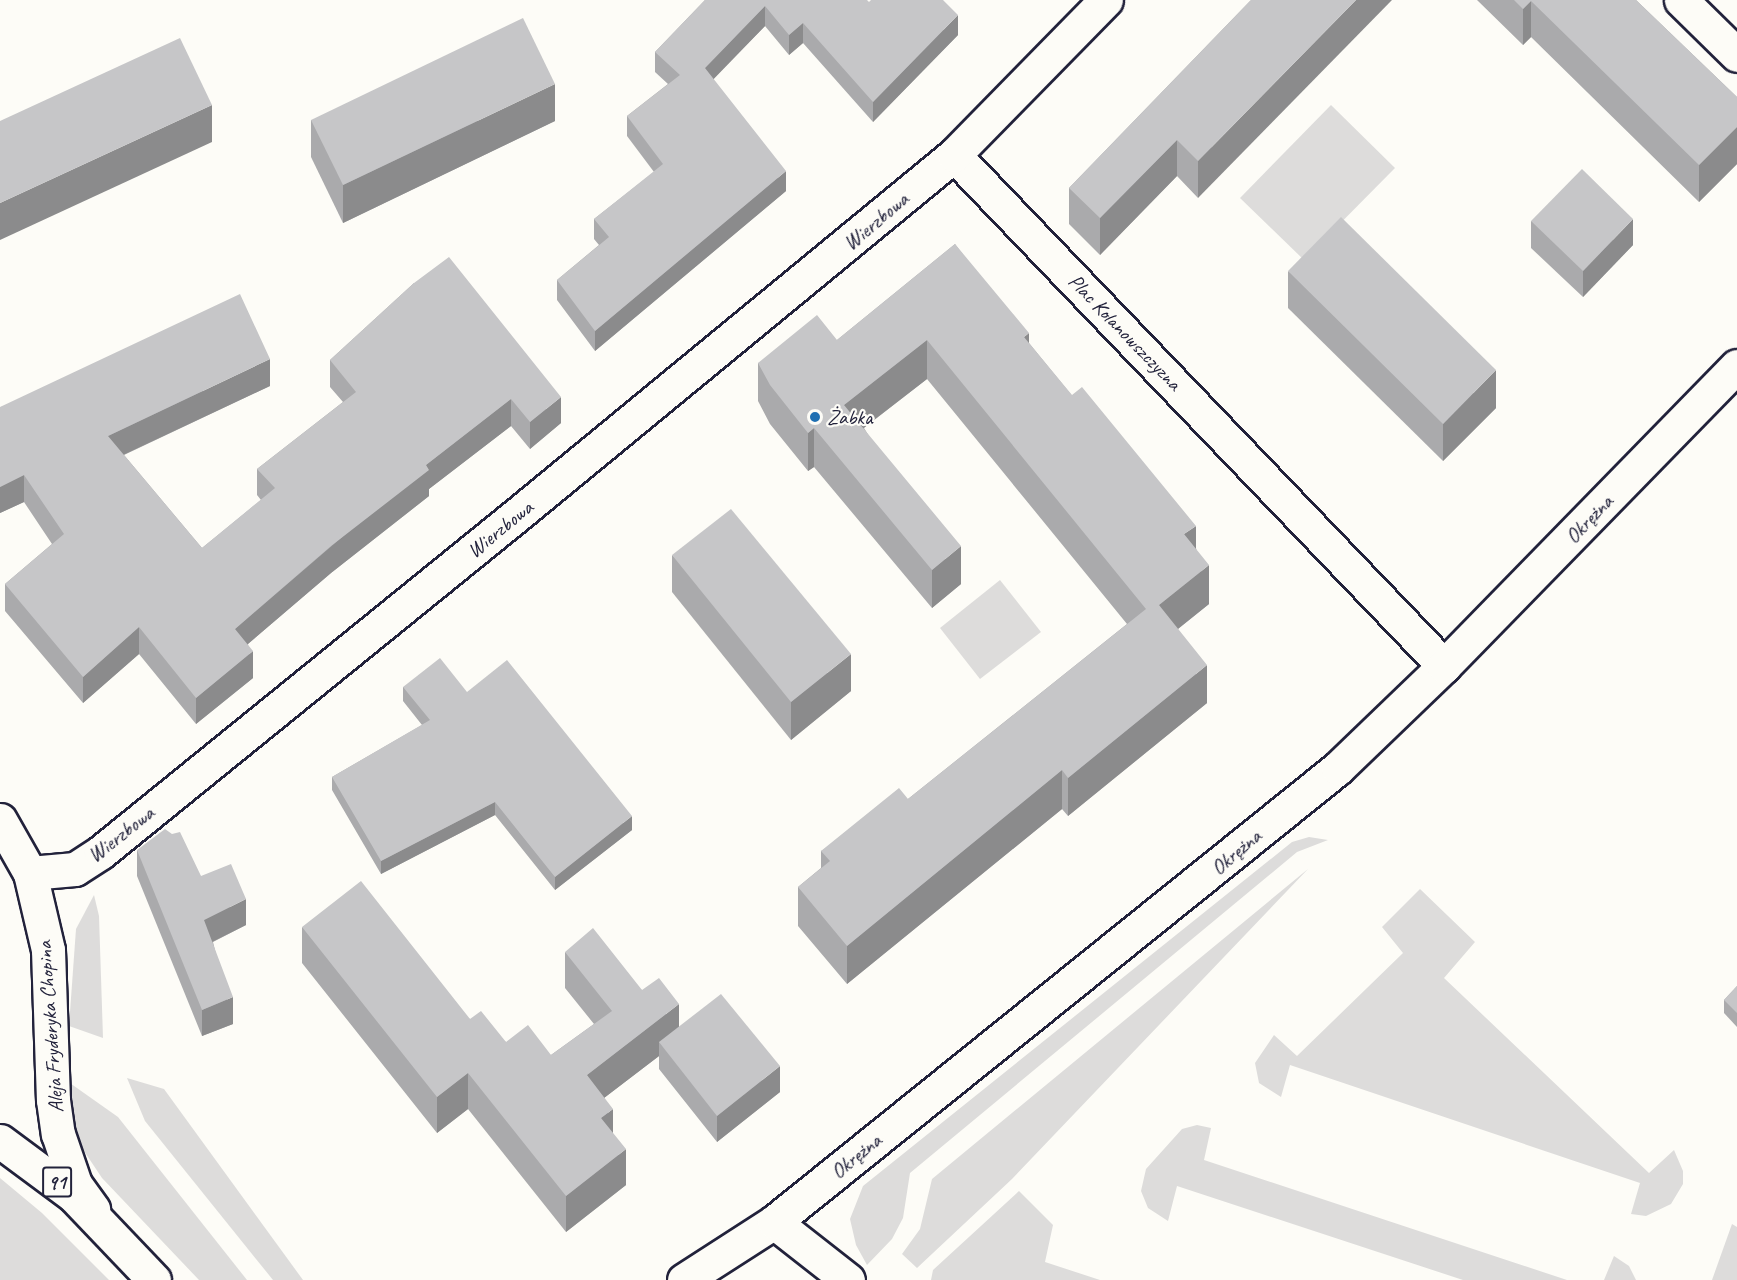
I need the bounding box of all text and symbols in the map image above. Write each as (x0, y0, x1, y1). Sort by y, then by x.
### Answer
street label: Wierzbowa (838, 187, 914, 255)
street label: Plac Kolanowszczyzna (1063, 268, 1187, 396)
place label: Żabka (827, 404, 872, 430)
marker: Żabka (808, 410, 822, 424)
street label: Okrężna (1560, 489, 1618, 549)
street label: Wierzbowa (462, 495, 538, 563)
street label: Wierzbowa (83, 800, 159, 868)
street label: Okrężna (1206, 824, 1266, 880)
street label: Aleja Fryderyka Chopina (31, 941, 69, 1113)
street label: Okrężna (826, 1128, 886, 1184)
road number: 91 (42, 1165, 72, 1199)

